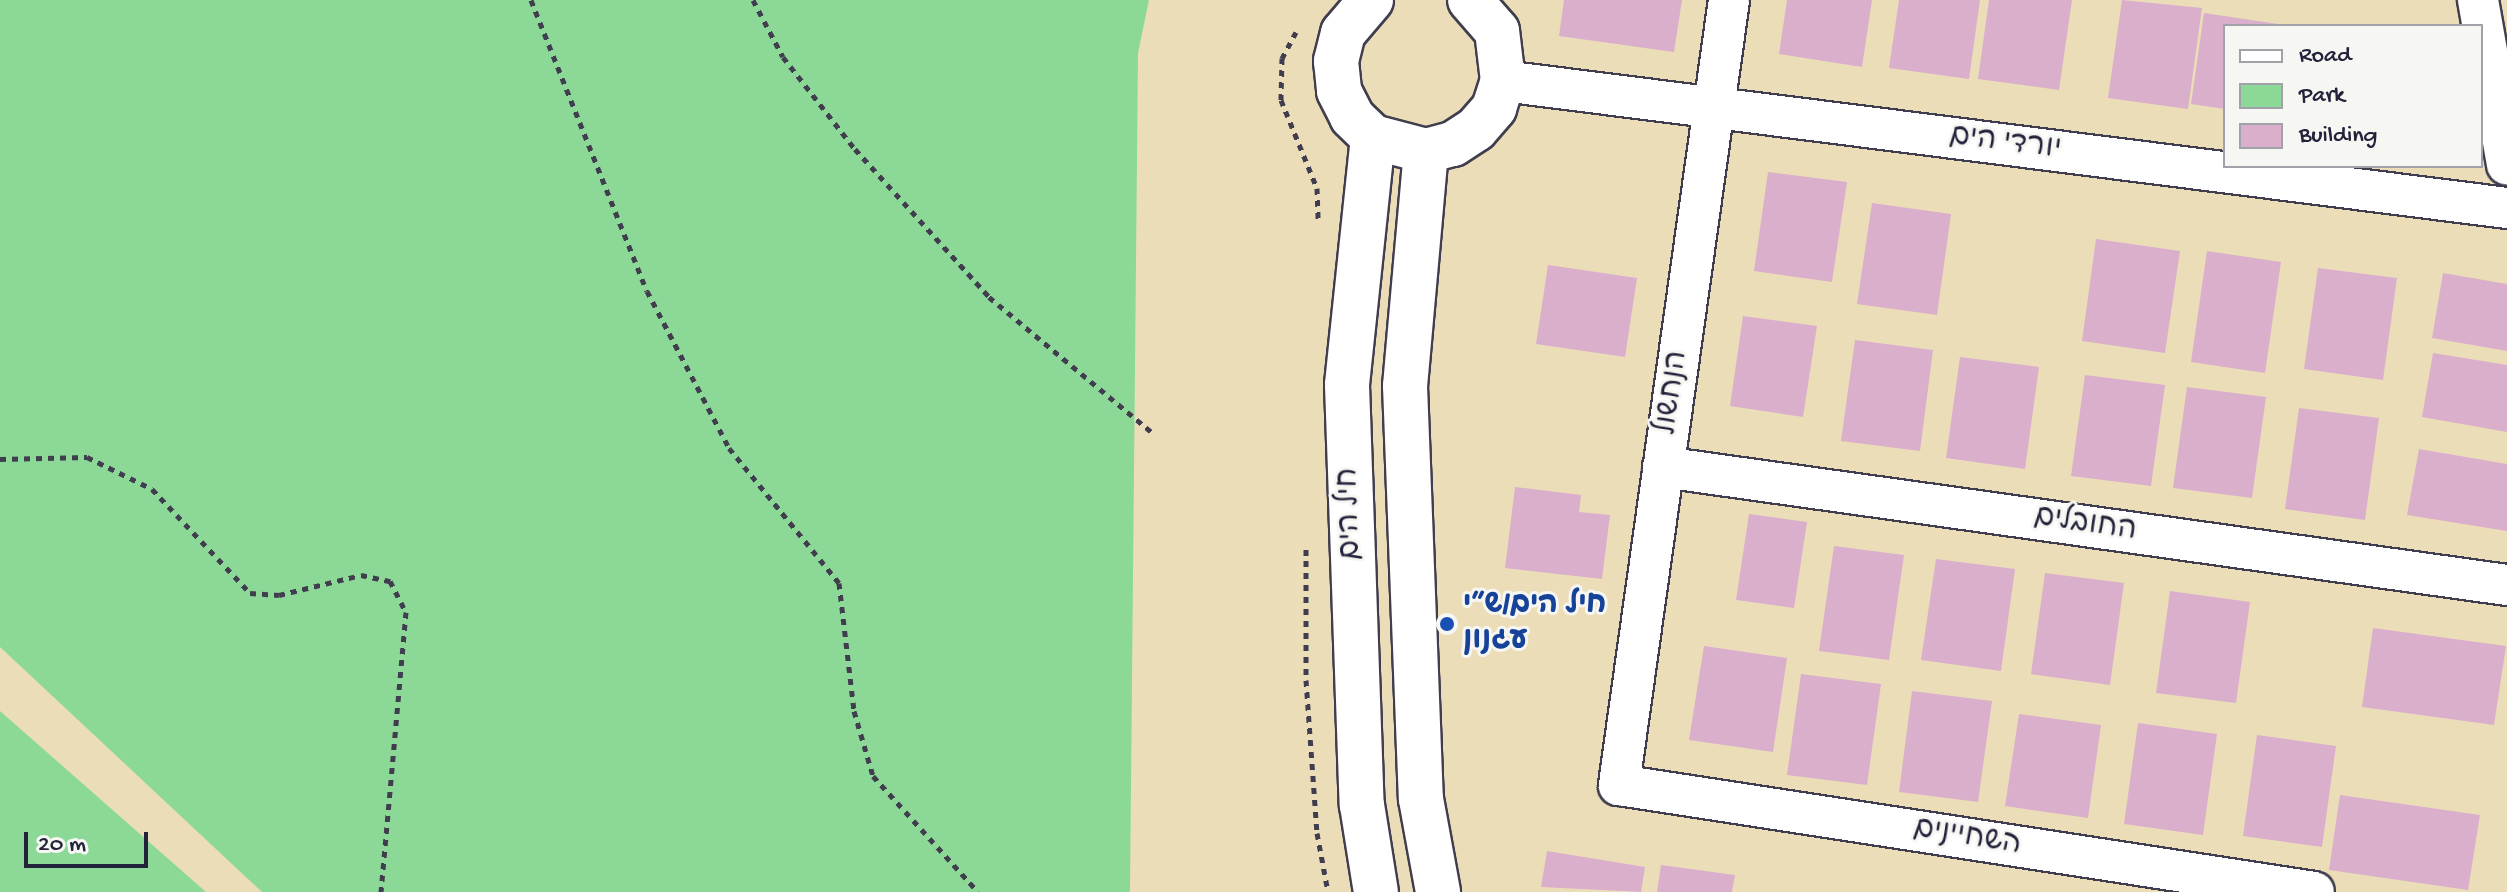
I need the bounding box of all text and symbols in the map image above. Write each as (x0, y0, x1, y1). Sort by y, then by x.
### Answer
legend (2223, 24, 2483, 168)
text: Road (2299, 42, 2351, 71)
text: Park (2299, 82, 2345, 111)
street label: יורדי הים (1947, 120, 2063, 170)
text: Building (2299, 122, 2377, 151)
street label: הנחשול (1650, 349, 1698, 437)
street label: חיל הים (1332, 467, 1372, 561)
street label: החובלים (2031, 501, 2139, 551)
place label: חיל הים/ש״י עגנון (1463, 589, 1606, 660)
marker: חיל הים/ש״י עגנון (1438, 615, 1456, 633)
street label: השחיינים (1910, 813, 2024, 865)
scale bar (28, 816, 152, 866)
text: 20 m (38, 831, 86, 860)

